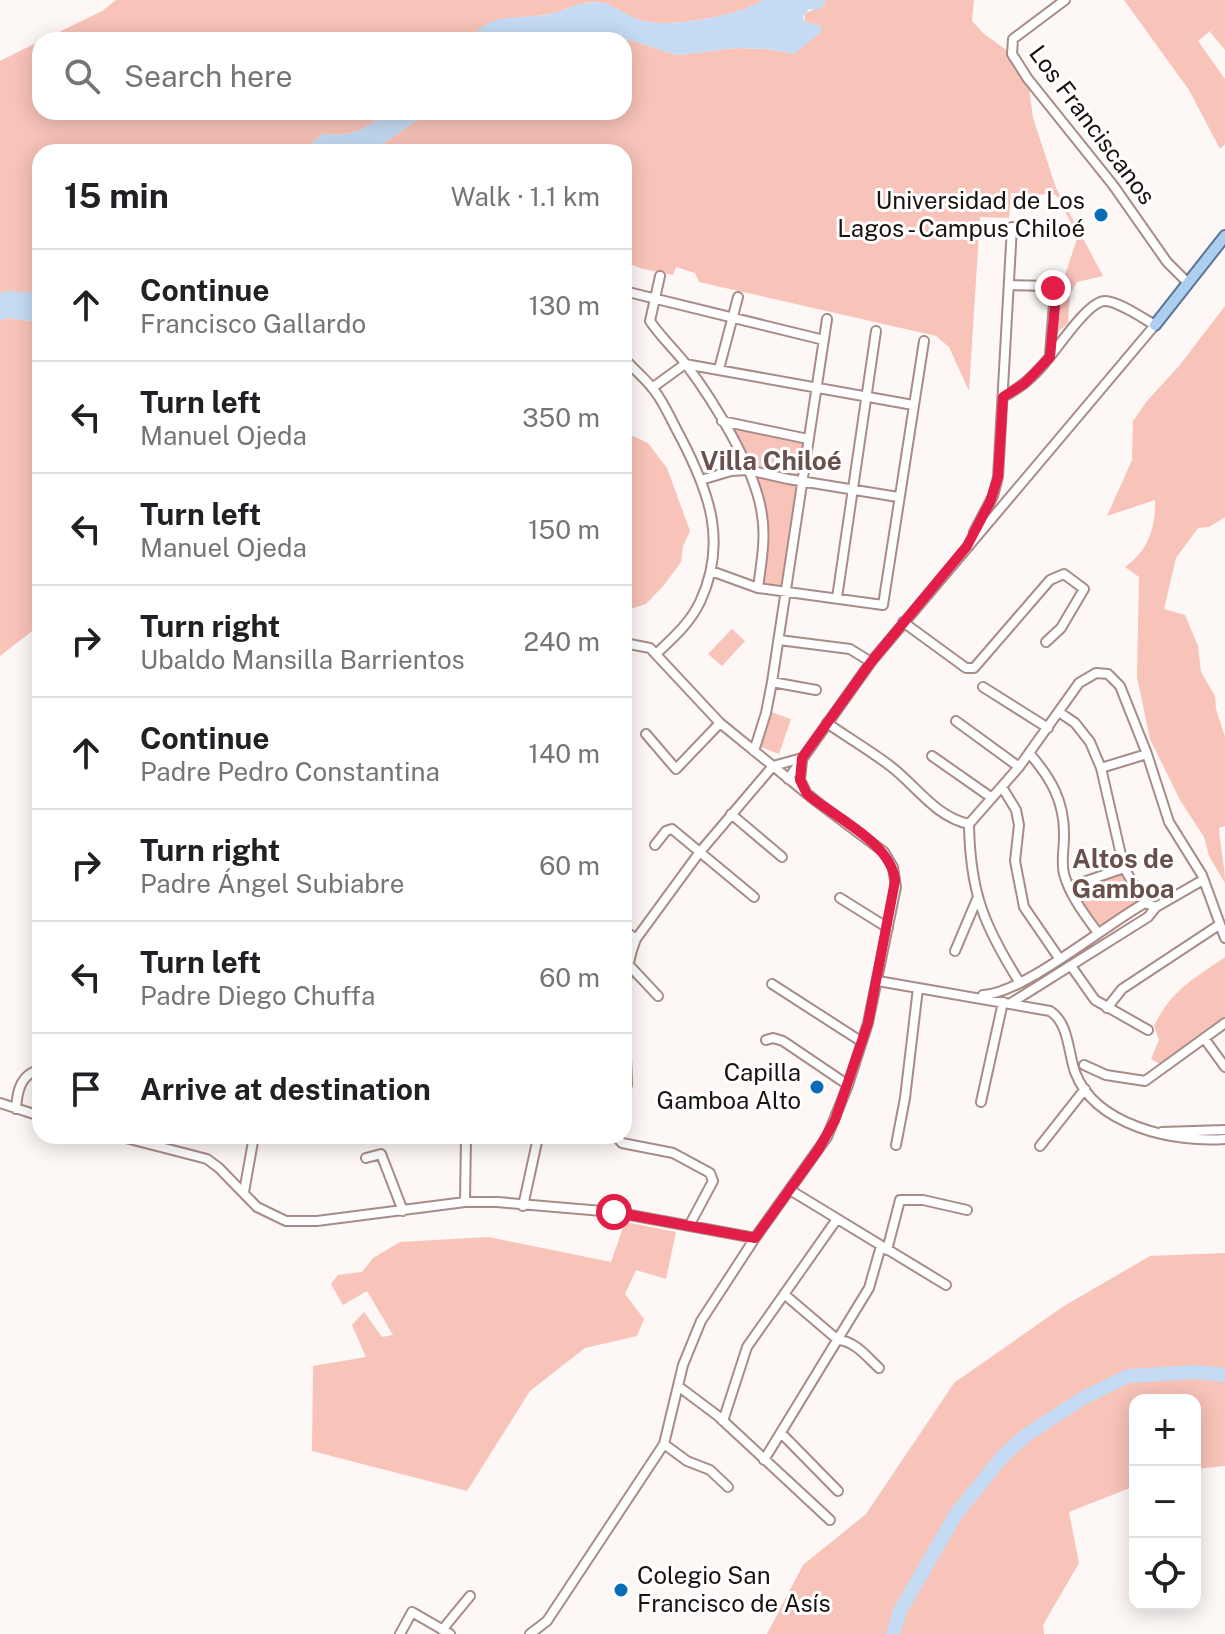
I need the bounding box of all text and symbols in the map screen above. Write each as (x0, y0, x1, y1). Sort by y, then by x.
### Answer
search box (32, 32, 632, 120)
street label: Los Franciscanos (1024, 39, 1162, 209)
icon: search (60, 54, 104, 98)
text: Search here (124, 58, 292, 94)
text: 15 min (64, 176, 169, 216)
text: Walk · 1.1 km (451, 181, 600, 212)
place label: Universidad de Los Lagos - Campus Chiloé (837, 186, 1085, 242)
marker: Universidad de Los Lagos - Campus Chiloé (1092, 206, 1110, 224)
route end (1035, 270, 1071, 306)
text: Continue (140, 272, 270, 308)
icon: ahead (64, 283, 108, 327)
text: 130 m (528, 290, 600, 321)
text: Francisco Gallardo (140, 308, 366, 339)
text: Turn left (140, 384, 261, 420)
icon: left (64, 395, 108, 439)
text: 350 m (522, 402, 600, 433)
text: Manuel Ojeda (140, 420, 307, 451)
district label: Villa Chiloé (700, 445, 842, 476)
text: Turn left (140, 496, 261, 532)
icon: left (64, 507, 108, 551)
text: 150 m (528, 514, 600, 545)
text: Manuel Ojeda (140, 532, 307, 563)
text: Turn right (140, 608, 280, 644)
icon: right (64, 619, 108, 663)
text: 240 m (523, 626, 600, 657)
text: Ubaldo Mansilla Barrientos (140, 644, 465, 675)
text: Continue (140, 720, 270, 756)
icon: ahead (64, 731, 108, 775)
text: 140 m (528, 738, 600, 769)
text: Padre Pedro Constantina (140, 756, 440, 787)
text: Turn right (140, 832, 280, 868)
icon: right (64, 843, 108, 887)
district label: Altos de Gamboa (1071, 843, 1175, 904)
text: 60 m (539, 850, 600, 881)
text: Padre Ángel Subiabre (140, 868, 405, 899)
text: Turn left (140, 944, 261, 980)
icon: left (64, 955, 108, 999)
text: 60 m (539, 962, 600, 993)
text: Padre Diego Chuffa (140, 980, 375, 1011)
place label: Capilla Gamboa Alto (657, 1058, 801, 1114)
icon: arrive (64, 1067, 108, 1111)
text: Arrive at destination (140, 1071, 431, 1107)
marker: Capilla Gamboa Alto (808, 1078, 826, 1096)
route start (596, 1194, 632, 1230)
map controls (1129, 1394, 1201, 1610)
button: + (1129, 1394, 1201, 1466)
button: − (1129, 1466, 1201, 1538)
button: locate (1129, 1538, 1201, 1610)
place label: Colegio San Francisco de Asís (637, 1561, 831, 1617)
marker: Colegio San Francisco de Asís (612, 1581, 630, 1599)

